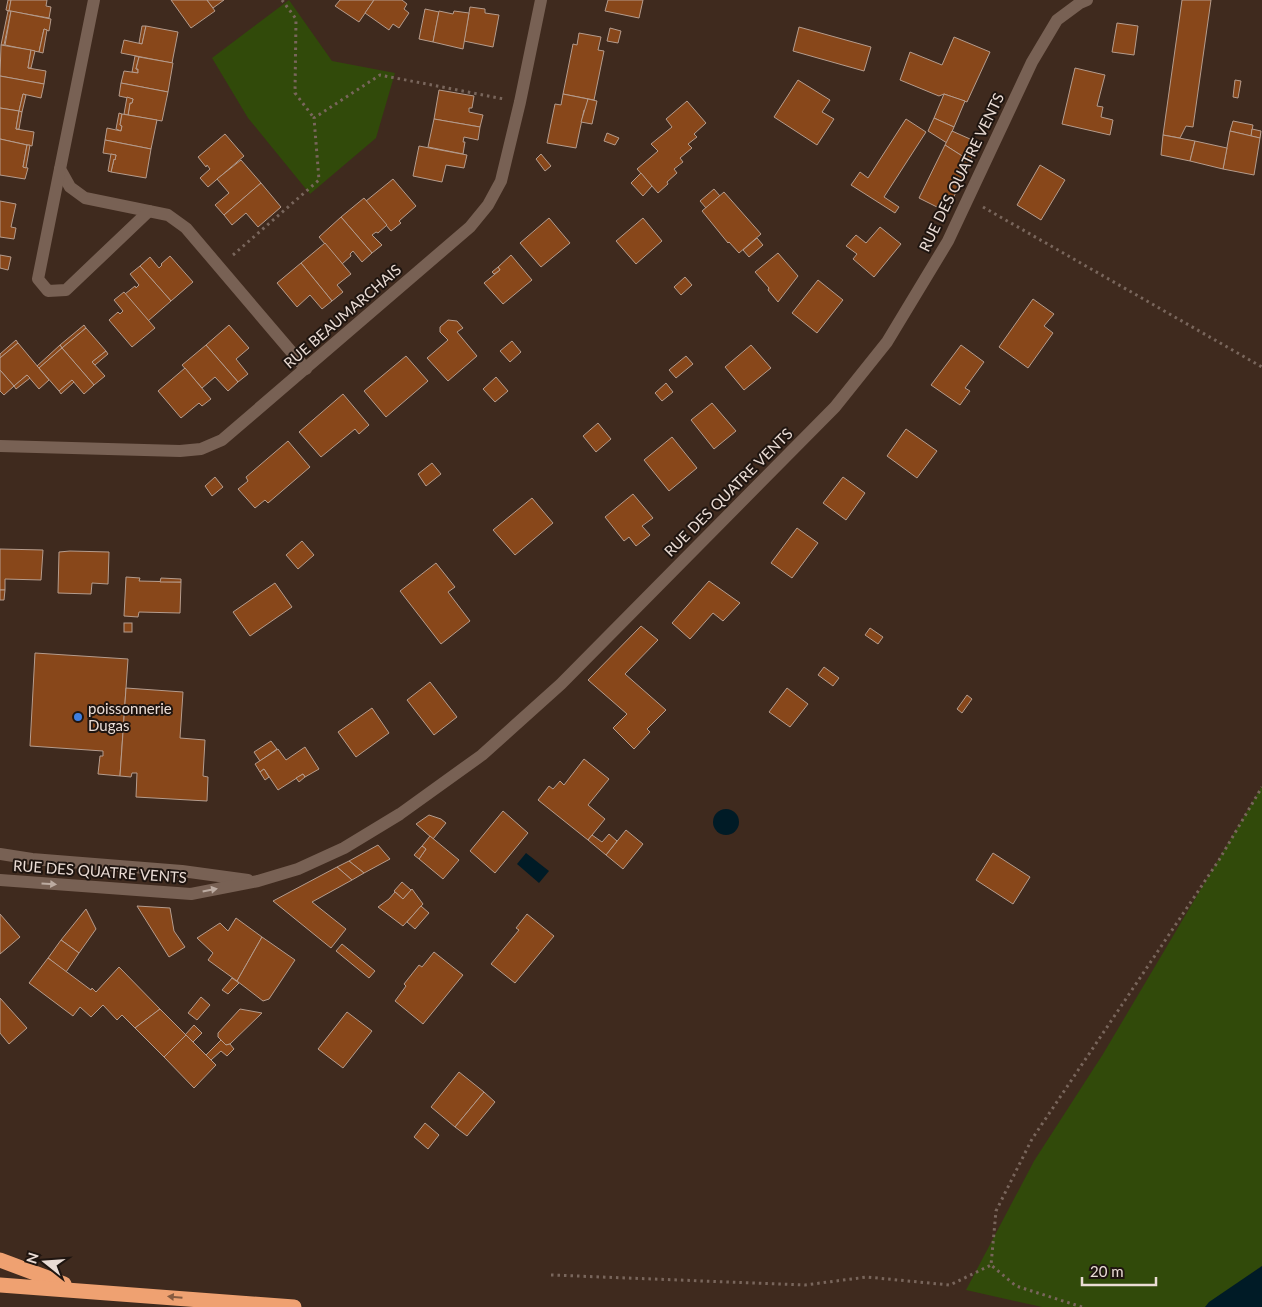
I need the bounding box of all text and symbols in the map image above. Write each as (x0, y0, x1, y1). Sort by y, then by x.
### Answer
street label: RUE DES QUATRE VENTS (915, 90, 1007, 254)
street label: RUE BEAUMARCHAIS (280, 260, 404, 372)
street label: RUE DES QUATRE VENTS (660, 424, 796, 560)
place label: poissonnerie Dugas (88, 699, 172, 734)
marker: poissonnerie Dugas (72, 711, 84, 723)
street label: RUE DES QUATRE VENTS (12, 856, 188, 886)
one-way arrow (41, 880, 57, 888)
one-way arrow (203, 886, 218, 894)
north arrow (20, 1237, 70, 1287)
text: N (22, 1250, 42, 1266)
scale bar (1082, 1254, 1156, 1286)
text: 20 m (1090, 1262, 1124, 1280)
one-way arrow (167, 1293, 183, 1301)

